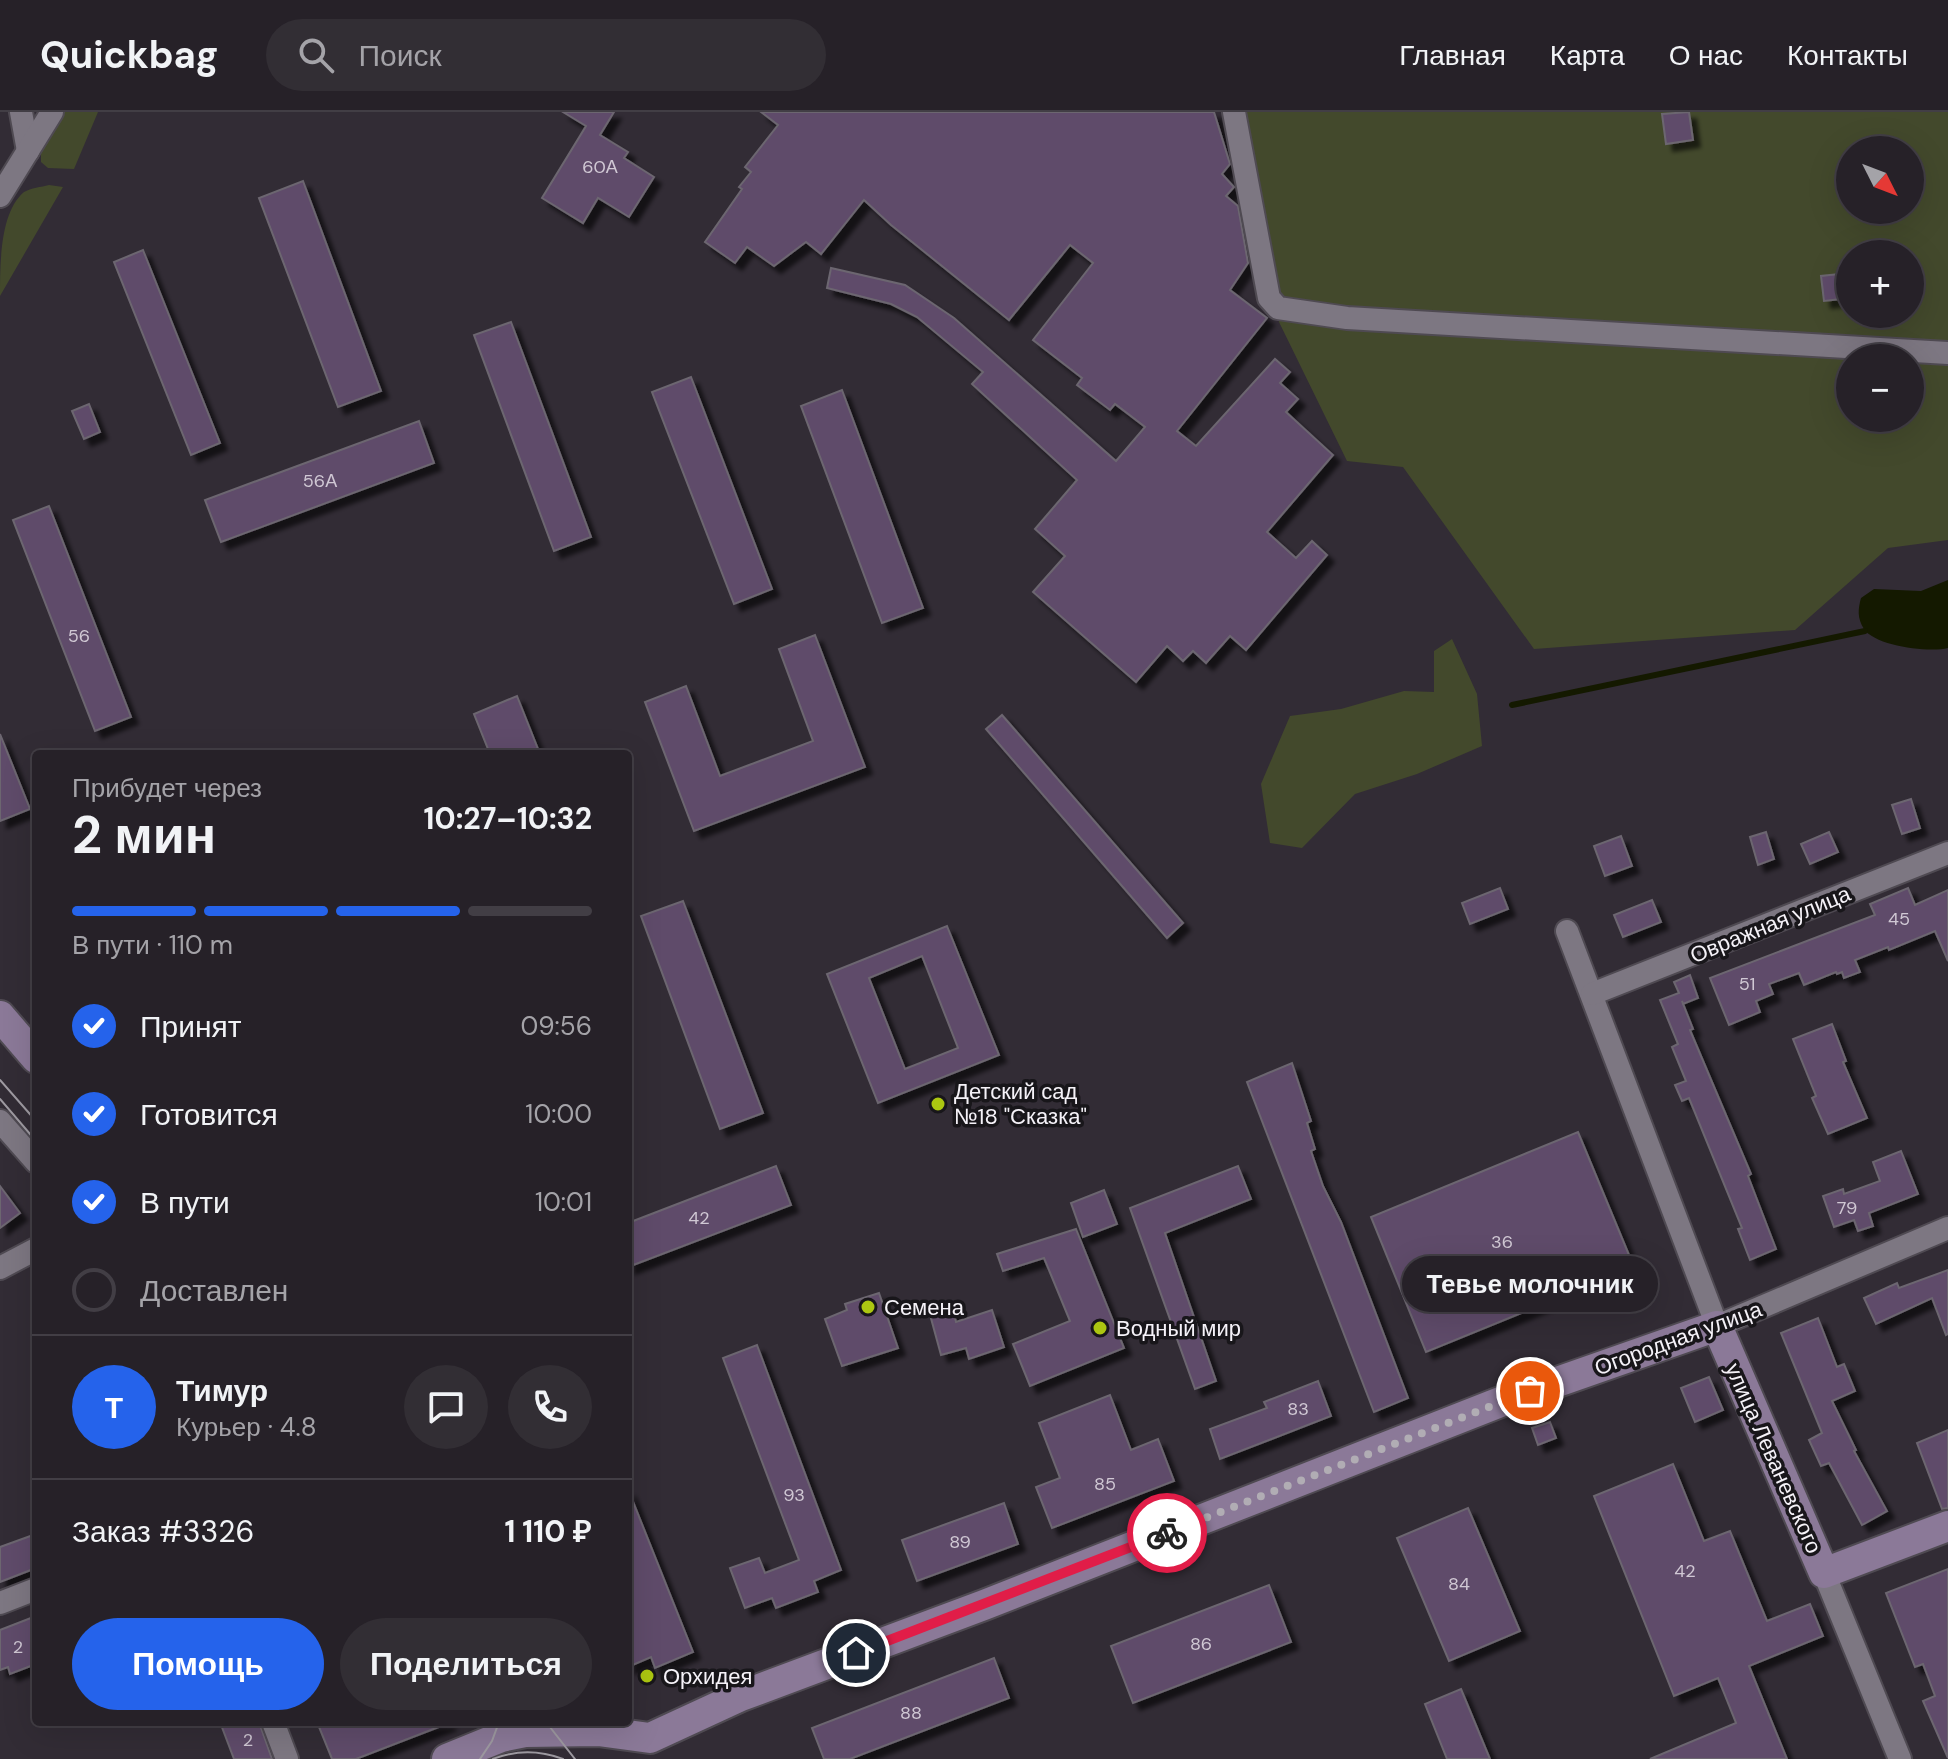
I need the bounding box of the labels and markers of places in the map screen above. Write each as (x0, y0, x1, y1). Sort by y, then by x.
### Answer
place label: Детский сад №18 "Сказка" (954, 1077, 1087, 1131)
marker: Детский сад №18 "Сказка" (929, 1095, 947, 1113)
callout: Тевье молочник (1402, 1255, 1658, 1311)
place label: Семена (884, 1293, 965, 1322)
marker: Семена (859, 1298, 877, 1316)
place label: Водный мир (1116, 1314, 1241, 1343)
marker: Водный мир (1091, 1319, 1109, 1337)
pin (1496, 1357, 1564, 1425)
pin (822, 1619, 890, 1687)
place label: Орхидея (663, 1662, 752, 1691)
marker: Орхидея (638, 1667, 656, 1685)

